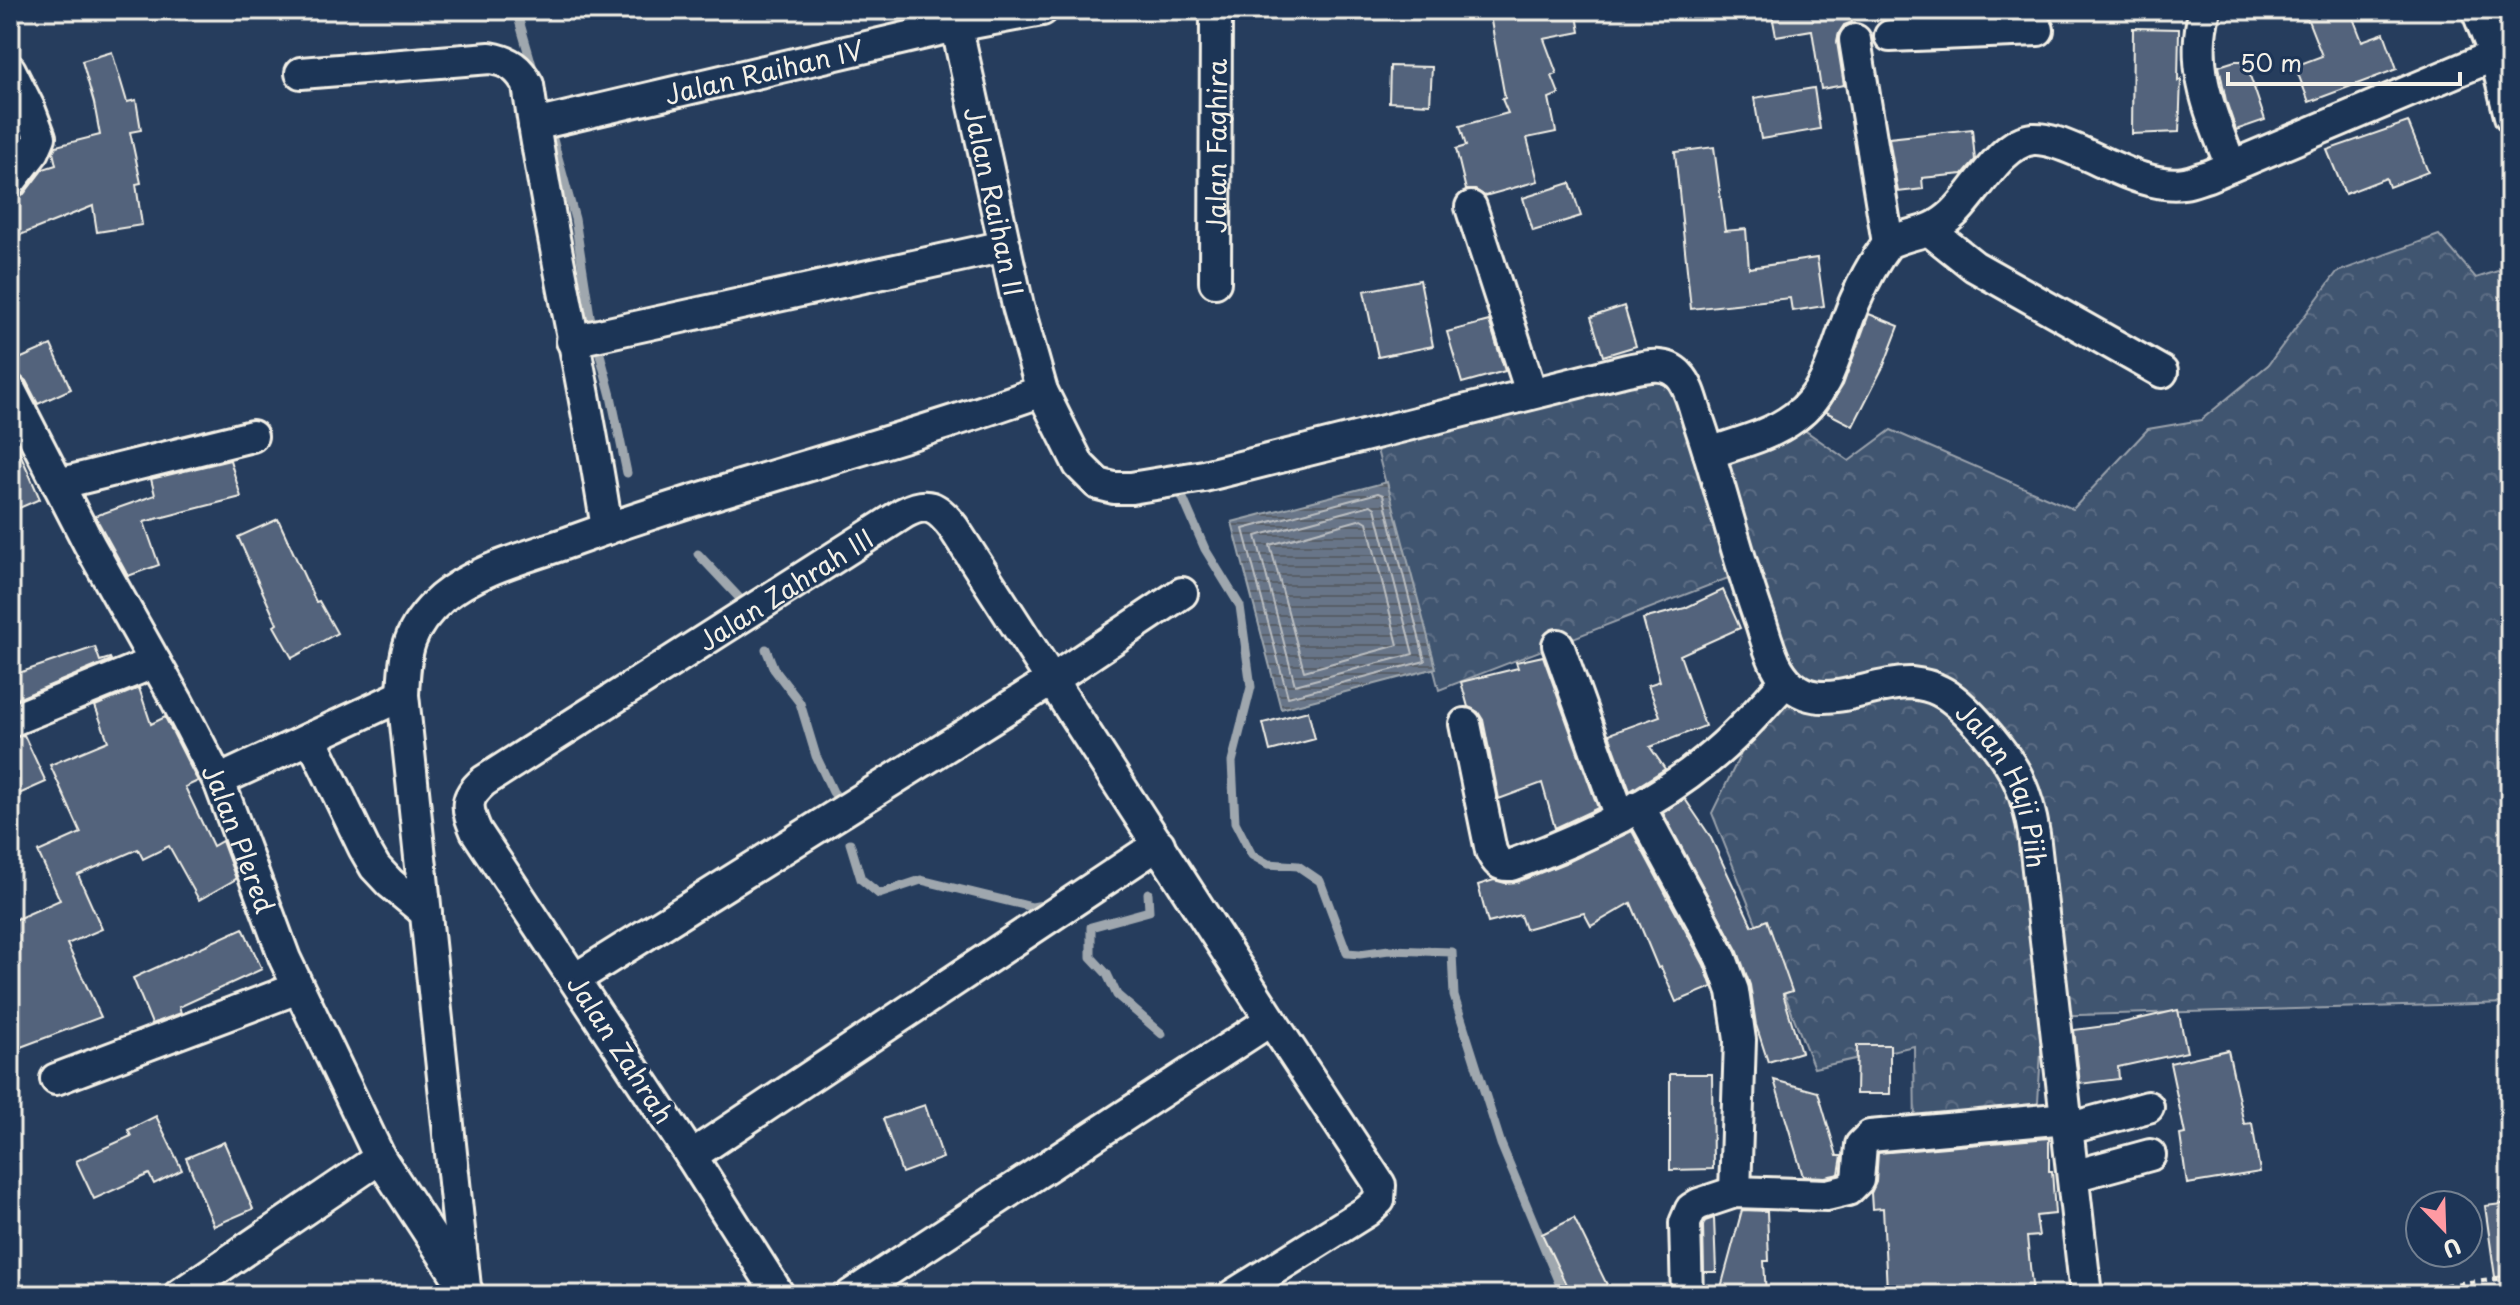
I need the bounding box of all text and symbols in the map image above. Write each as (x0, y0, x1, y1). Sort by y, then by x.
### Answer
street label: Jalan Raihan IV (660, 29, 867, 113)
scale bar (2228, 36, 2460, 86)
text: 50 m (2240, 44, 2302, 80)
street label: Jalan Faghira (1196, 58, 1235, 233)
street label: Jalan Raihan II (955, 103, 1035, 300)
street label: Jalan Zahrah III (690, 518, 881, 660)
street label: Jalan Haji Piih (1948, 692, 2057, 870)
street label: Jalan Plered (193, 756, 286, 918)
street label: Jalan Zahrah (558, 967, 684, 1131)
north arrow (2404, 1189, 2484, 1269)
text: U (2438, 1230, 2467, 1267)

